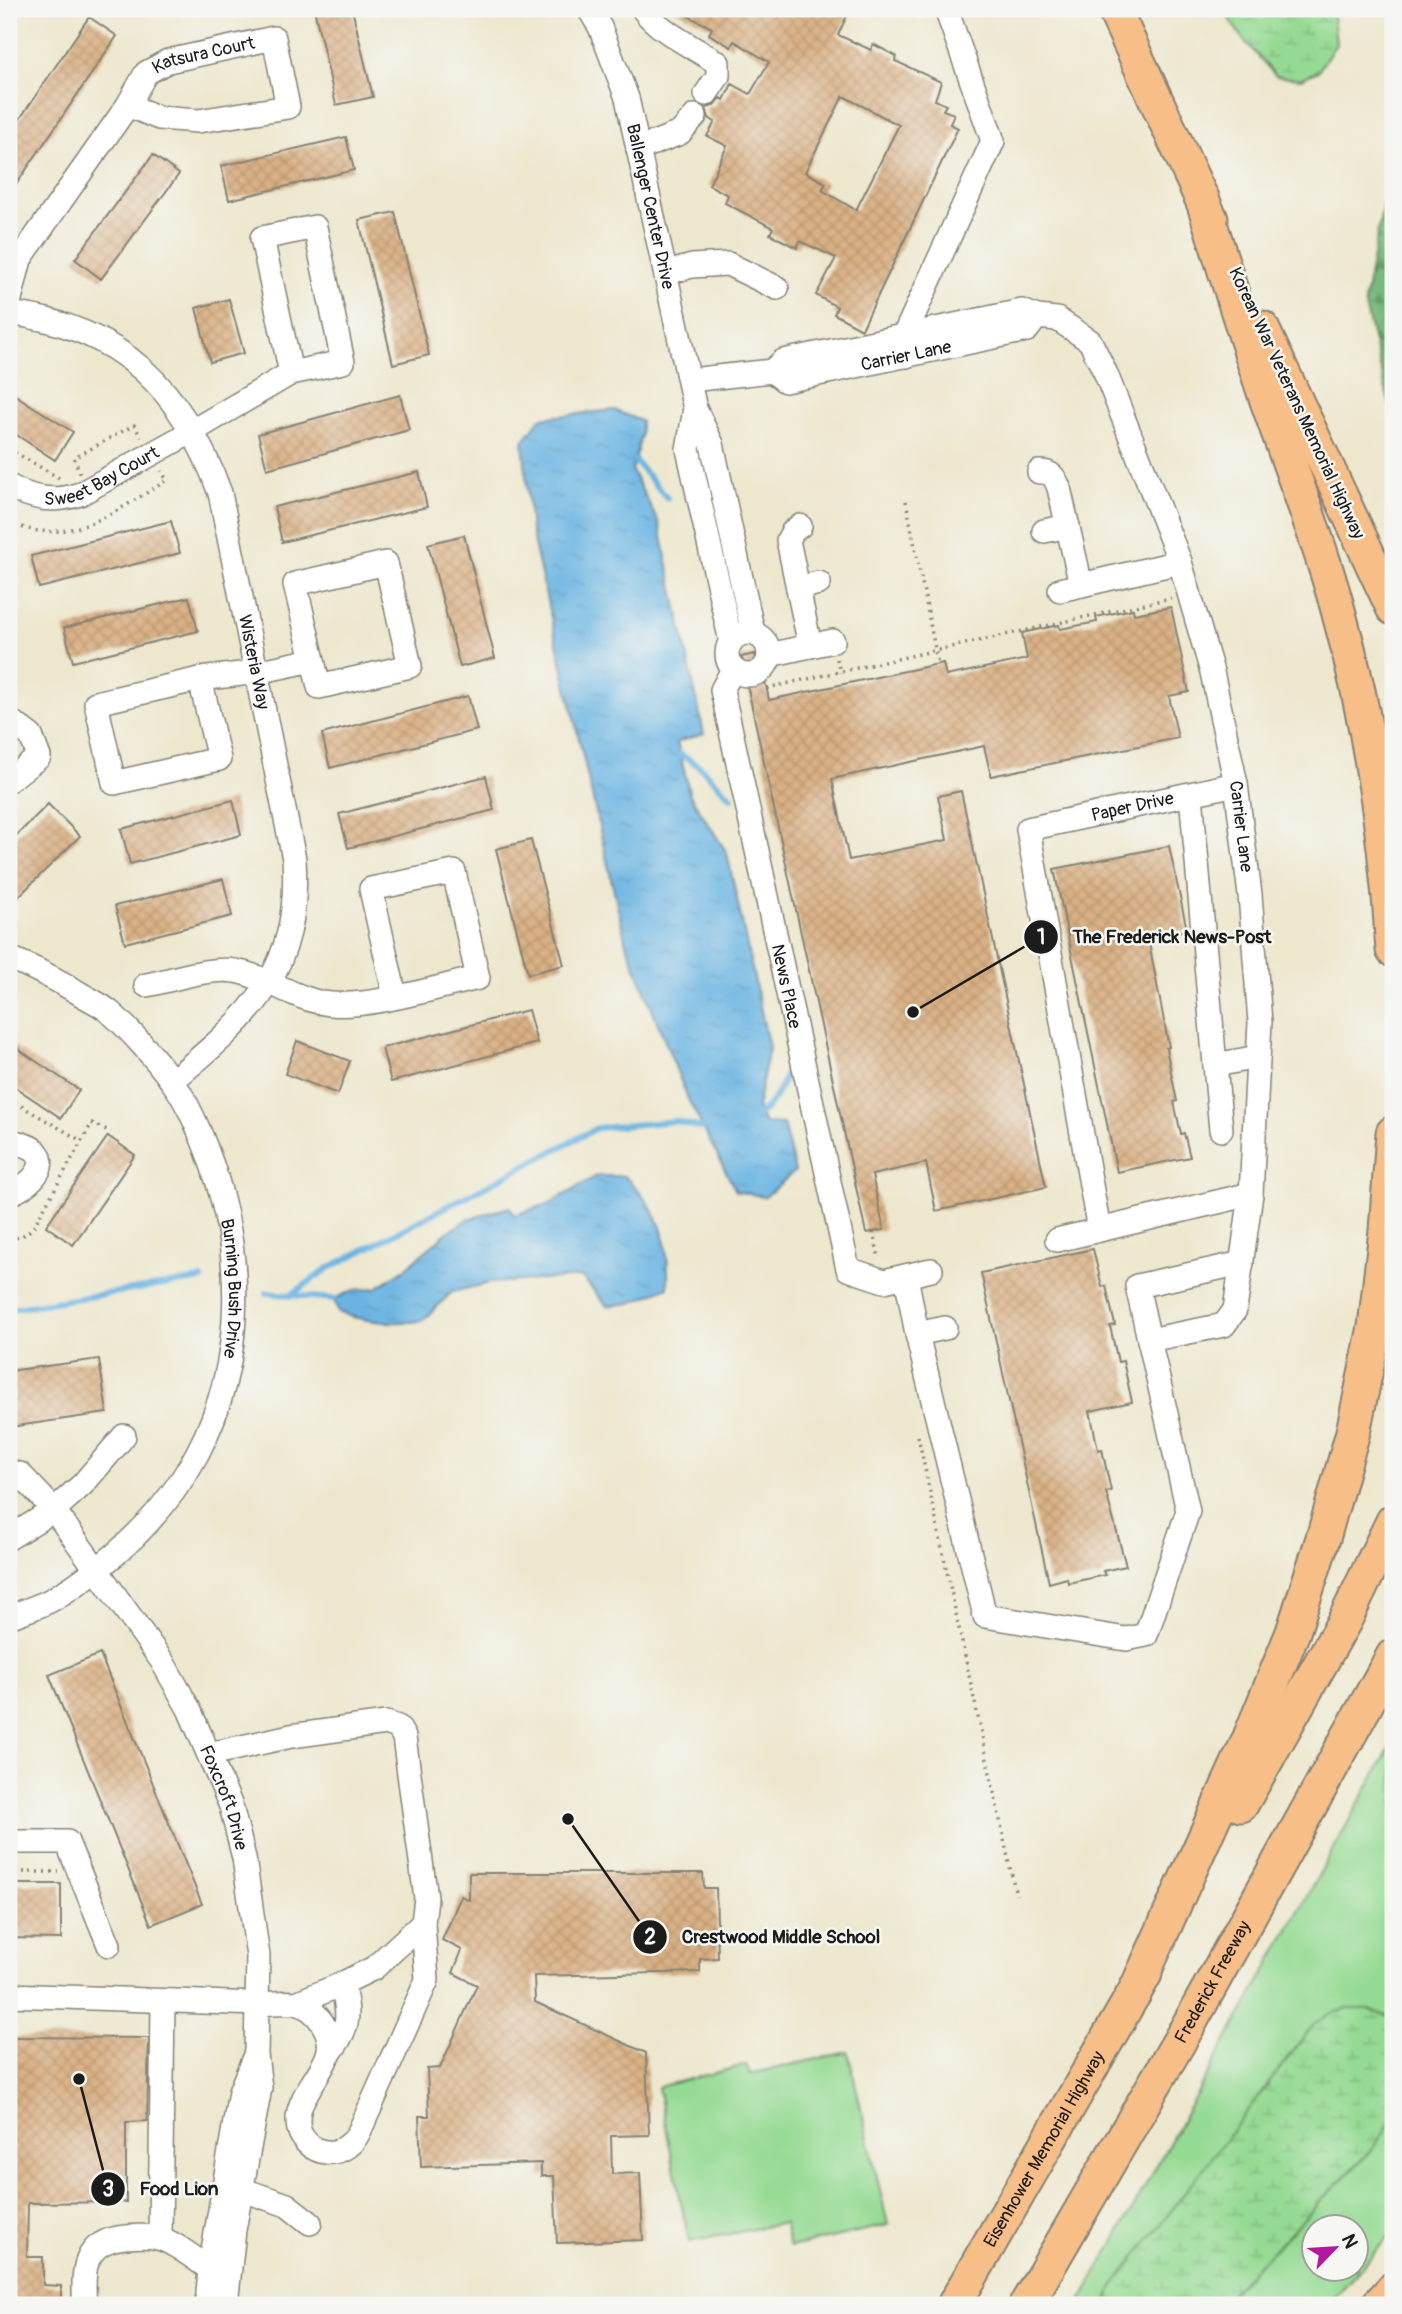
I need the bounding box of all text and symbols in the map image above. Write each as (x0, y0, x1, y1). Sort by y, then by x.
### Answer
street label: Katsura Court (148, 31, 258, 80)
street label: Ballenger Center Drive (621, 122, 679, 292)
street label: Korean War Veterans Memorial Highway (1223, 264, 1370, 543)
street label: Carrier Lane (859, 335, 953, 377)
street label: Sweet Bay Court (43, 441, 164, 511)
street label: Wisteria Way (233, 613, 275, 712)
street label: Carrier Lane (1224, 779, 1258, 874)
street label: Paper Drive (1089, 787, 1176, 827)
callout: The Frederick News-Post (1024, 917, 1286, 957)
text: 1 (1037, 924, 1045, 951)
text: The Frederick News-Post (1072, 925, 1273, 949)
street label: News Place (766, 942, 806, 1031)
street label: Burning Bush Drive (215, 1217, 246, 1360)
street label: Foxcroft Drive (194, 1742, 253, 1853)
callout: Crestwood Middle School (633, 1917, 894, 1957)
street label: Frederick Freeway (1170, 1917, 1256, 2048)
text: 2 (644, 1924, 656, 1951)
text: Crestwood Middle School (682, 1925, 880, 1949)
street label: Eisenhower Memorial Highway (979, 2047, 1110, 2252)
callout: Food Lion (91, 2169, 233, 2209)
text: 3 (102, 2176, 114, 2203)
text: Food Lion (139, 2177, 219, 2201)
north arrow (1300, 2212, 1370, 2282)
text: N (1336, 2230, 1363, 2252)

